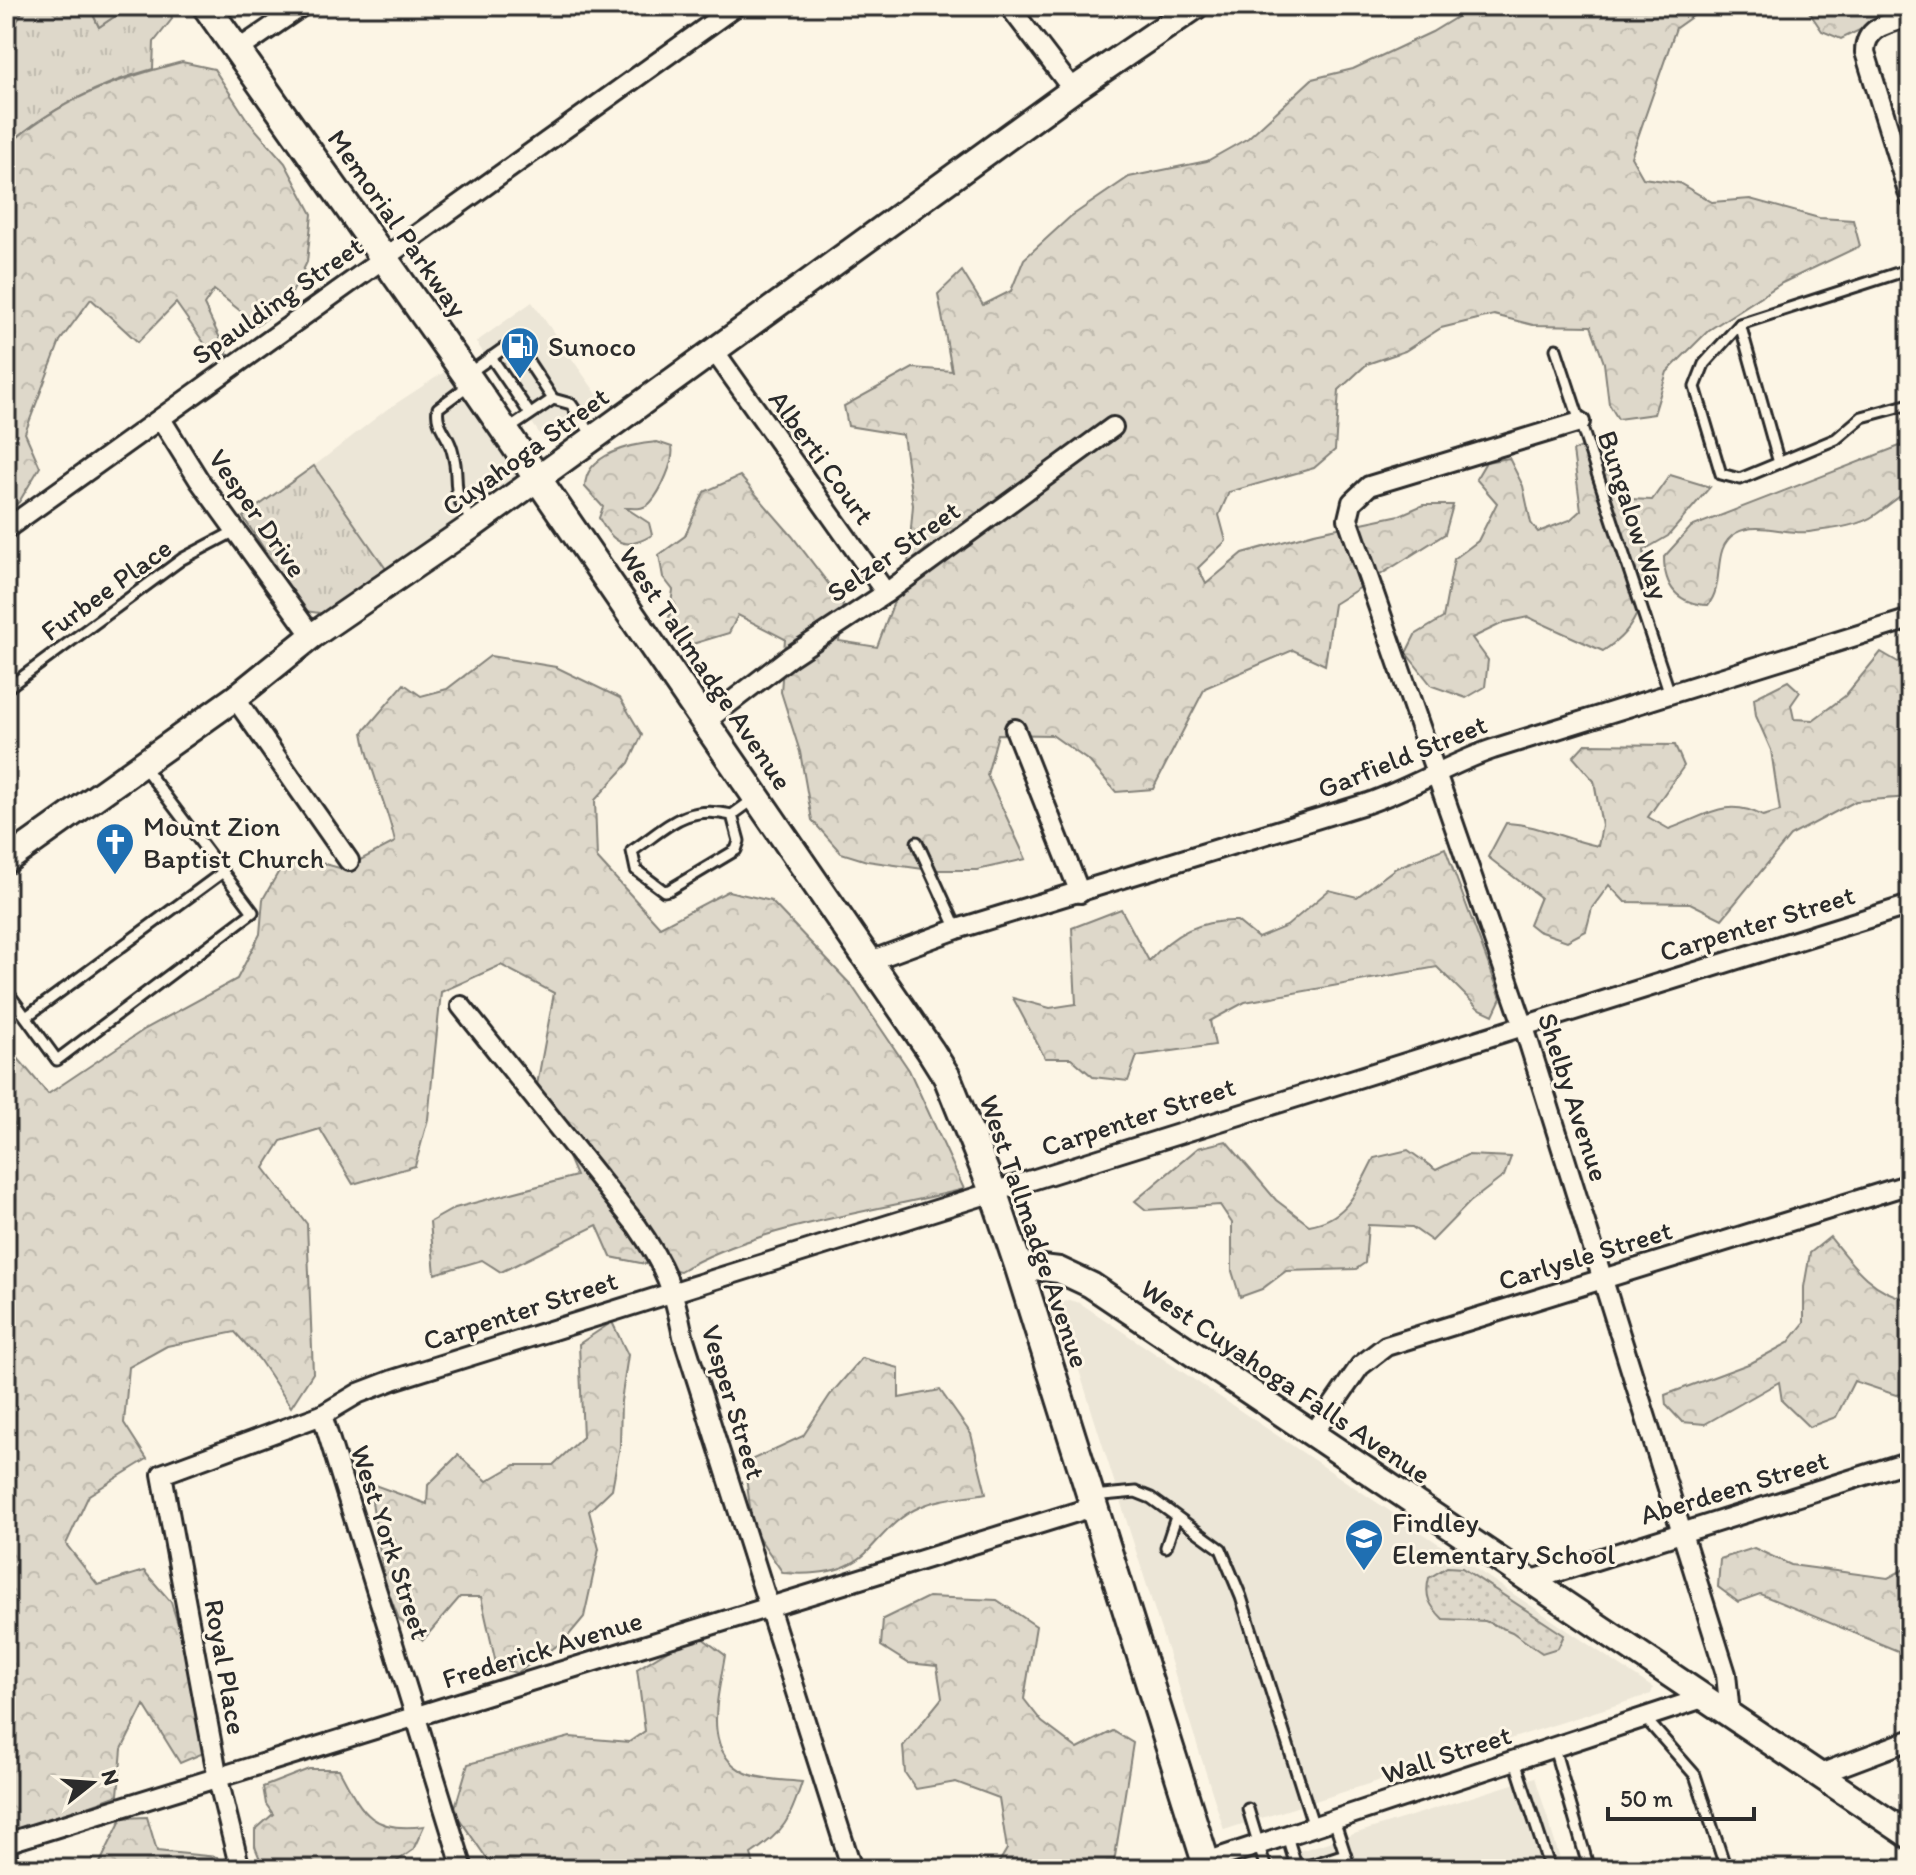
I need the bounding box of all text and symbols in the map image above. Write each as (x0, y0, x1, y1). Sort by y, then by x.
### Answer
street label: Memorial Parkway (321, 123, 475, 323)
street label: Spaulding Street (185, 228, 369, 372)
fuel station icon: Sunoco (499, 325, 541, 380)
place label: Sunoco (548, 329, 636, 363)
street label: Cuyahoga Street (435, 379, 615, 523)
street label: Alberti Court (762, 383, 882, 531)
street label: Bungalow Way (1591, 426, 1677, 604)
street label: Vesper Drive (201, 442, 315, 584)
street label: Selzer Street (820, 493, 966, 609)
street label: Furbee Place (34, 530, 178, 648)
street label: West Tallmadge Avenue (612, 540, 800, 796)
street label: Garfield Street (1312, 707, 1492, 805)
place label: Mount Zion Baptist Church (143, 809, 324, 875)
church icon: Mount Zion Baptist Church (94, 821, 136, 876)
street label: Carpenter Street (1655, 877, 1859, 969)
street label: Shelby Avenue (1531, 1008, 1617, 1186)
street label: Carpenter Street (1037, 1069, 1239, 1163)
street label: West Tallmadge Avenue (972, 1090, 1098, 1372)
street label: Carlysle Street (1494, 1212, 1676, 1298)
street label: Carpenter Street (419, 1263, 621, 1357)
street label: West Cuyahoga Falls Avenue (1134, 1271, 1438, 1491)
street label: Vesper Street (694, 1321, 774, 1483)
street label: West York Street (344, 1441, 438, 1643)
street label: Aberdeen Street (1636, 1442, 1832, 1532)
place label: Findley Elementary School (1392, 1505, 1615, 1571)
school or university icon: Findley Elementary School (1343, 1517, 1385, 1572)
street label: Royal Place (197, 1597, 255, 1737)
street label: Frederick Avenue (438, 1602, 646, 1696)
street label: Wall Street (1377, 1717, 1515, 1791)
north arrow (52, 1743, 132, 1823)
text: N (96, 1766, 126, 1788)
scale bar (1608, 1771, 1754, 1821)
text: 50 m (1620, 1784, 1673, 1813)

